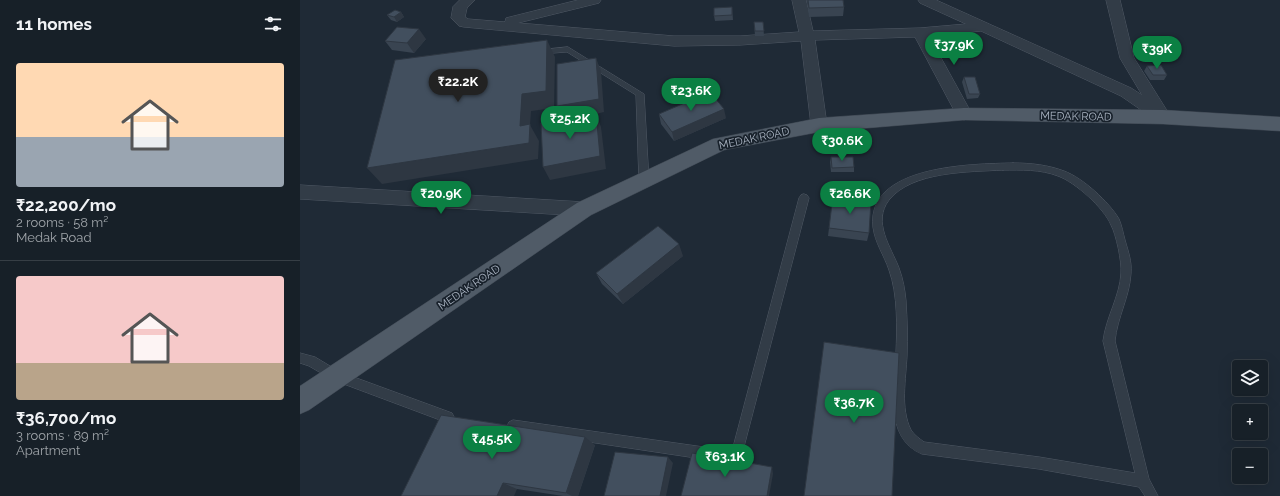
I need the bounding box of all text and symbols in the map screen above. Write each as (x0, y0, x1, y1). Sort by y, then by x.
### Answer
icon: filters (262, 13, 284, 35)
text: 11 homes (16, 14, 92, 34)
pin: ₹37.9K (921, 32, 987, 66)
pin: ₹39K (1133, 36, 1181, 70)
text: ₹37.9K (934, 37, 974, 52)
text: ₹39K (1142, 41, 1172, 56)
pin: ₹22.2K (425, 69, 491, 103)
text: ₹22.2K (438, 74, 478, 89)
pin: ₹23.6K (658, 78, 724, 112)
text: ₹23.6K (670, 83, 712, 98)
icon: home (114, 89, 186, 161)
pin: ₹25.2K (537, 106, 603, 140)
street label: MEDAK ROAD (1040, 109, 1112, 124)
text: ₹25.2K (550, 111, 590, 126)
street label: MEDAK ROAD (718, 125, 791, 152)
pin: ₹30.6K (809, 128, 875, 162)
text: ₹30.6K (821, 133, 863, 148)
pin: ₹20.9K (408, 181, 474, 215)
pin: ₹26.6K (817, 181, 883, 215)
text: ₹20.9K (420, 186, 462, 201)
text: ₹26.6K (829, 186, 871, 201)
text: ₹22,200/mo (16, 195, 116, 215)
text: 2 rooms · 58 m² (16, 215, 108, 230)
text: Medak Road (16, 230, 91, 245)
street label: MEDAK ROAD (436, 262, 503, 313)
icon: home (114, 302, 186, 374)
map controls (1232, 360, 1268, 484)
button: layers (1232, 360, 1268, 396)
pin: ₹36.7K (821, 390, 887, 424)
text: ₹36.7K (834, 395, 874, 410)
button: + (1232, 404, 1268, 440)
text: ₹36,700/mo (16, 408, 116, 428)
pin: ₹45.5K (459, 426, 525, 460)
text: 3 rooms · 89 m² (16, 428, 109, 443)
text: ₹45.5K (472, 431, 512, 446)
text: Apartment (16, 443, 80, 458)
pin: ₹63.1K (692, 444, 758, 478)
button: − (1232, 448, 1268, 484)
text: ₹63.1K (705, 449, 745, 464)

